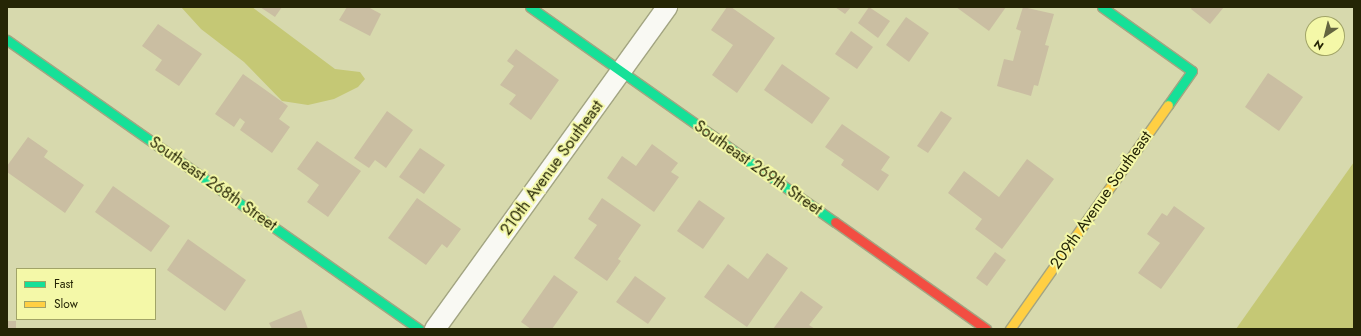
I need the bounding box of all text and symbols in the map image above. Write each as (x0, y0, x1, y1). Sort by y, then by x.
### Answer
north arrow (1305, 16, 1345, 56)
text: N (1311, 36, 1327, 54)
street label: 210th Avenue Southeast (497, 97, 607, 239)
street label: Southeast 269th Street (690, 117, 826, 219)
street label: 209th Avenue Southeast (1046, 127, 1156, 273)
street label: Southeast 268th Street (145, 133, 281, 235)
legend (16, 268, 156, 320)
text: Fast (54, 275, 73, 293)
text: Slow (54, 295, 78, 313)

